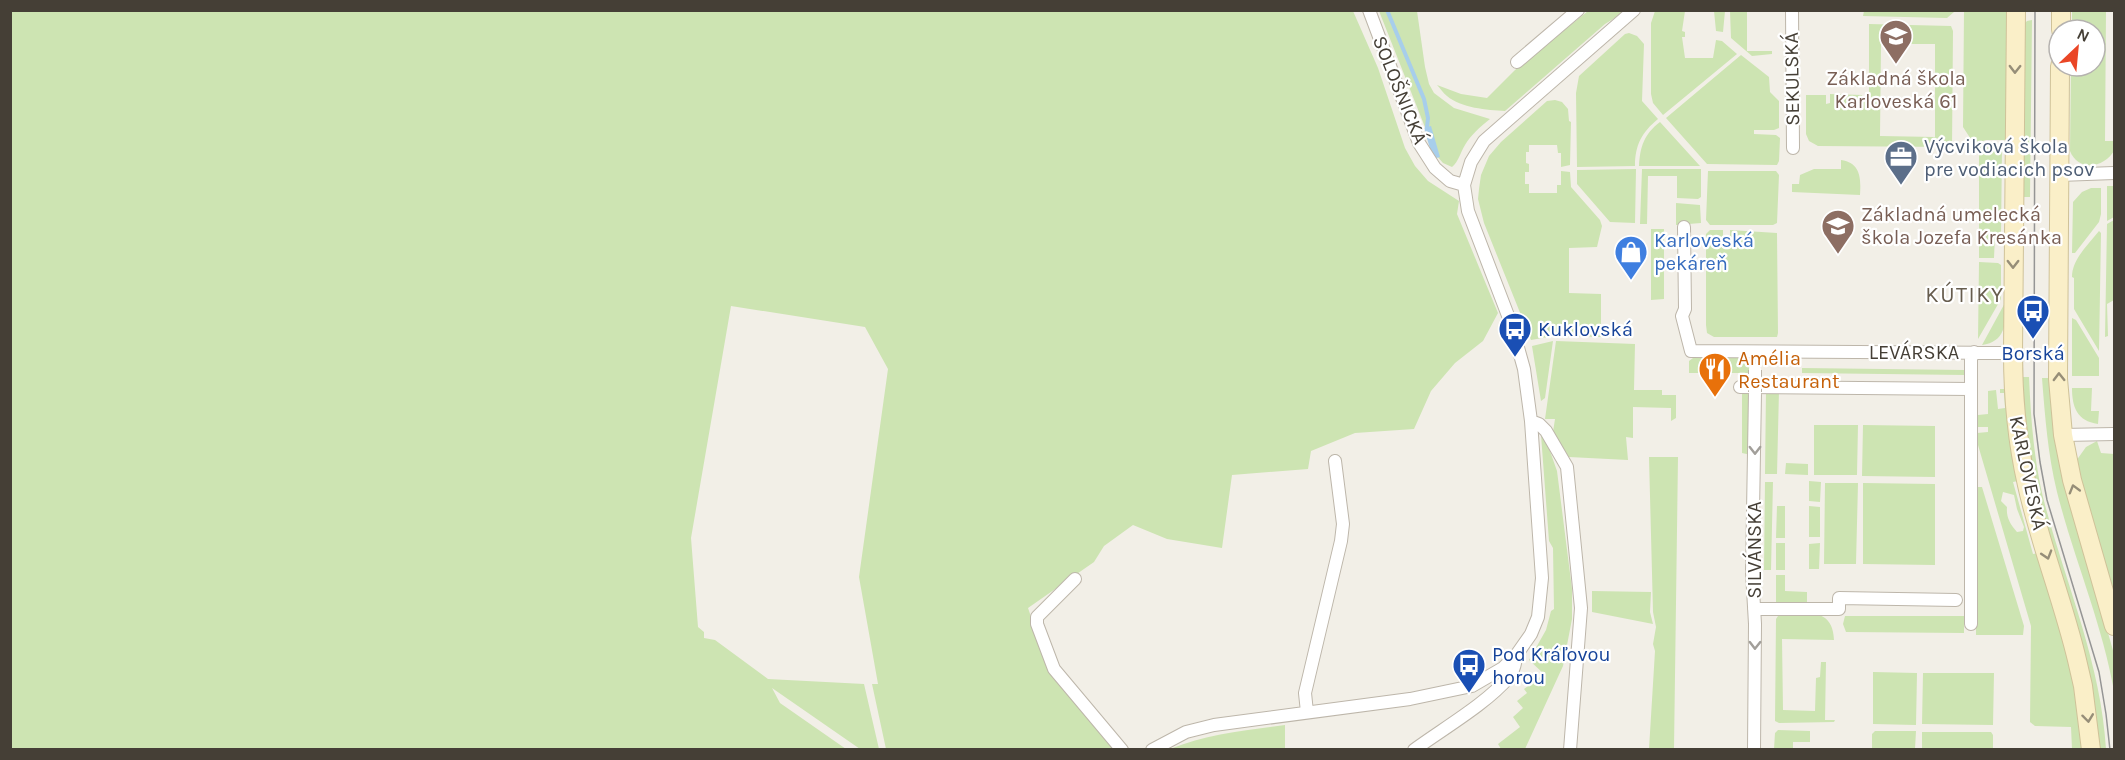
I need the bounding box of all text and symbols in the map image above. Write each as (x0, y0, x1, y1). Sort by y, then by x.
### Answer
school or university icon: Základná škola Karloveská 61 (1878, 18, 1914, 65)
north arrow (2047, 18, 2107, 78)
text: N (2074, 24, 2093, 46)
street label: SOLOŠNICKÁ (1368, 32, 1433, 147)
street label: SEKULSKÁ (1779, 32, 1804, 126)
one-way arrow (2009, 64, 2021, 73)
place label: Základná škola Karloveská 61 (1826, 67, 1966, 113)
place label: Výcviková škola pre vodiacich psov (1924, 135, 2094, 181)
office icon: Výcviková škola pre vodiacich psov (1883, 139, 1919, 186)
place label: Základná umelecká škola Jozefa Kresánka (1861, 203, 2062, 249)
school or university icon: Základná umelecká škola Jozefa Kresánka (1820, 208, 1856, 255)
place label: Karloveská pekáreň (1654, 229, 1754, 275)
shop icon: Karloveská pekáreň (1613, 234, 1649, 281)
one-way arrow (2007, 259, 2020, 268)
district label: KÚTIKY (1925, 281, 2005, 308)
bus stop icon: Borská (2015, 293, 2051, 340)
bus stop icon: Kuklovská (1497, 311, 1533, 358)
place label: Kuklovská (1538, 318, 1633, 341)
street label: LEVÁRSKA (1869, 340, 1959, 364)
place label: Borská (2001, 342, 2065, 365)
place label: Amélia Restaurant (1738, 347, 1840, 393)
restaurant icon: Amélia Restaurant (1697, 351, 1733, 398)
one-way arrow (2052, 372, 2065, 381)
street label: KARLOVESKÁ (2005, 414, 2052, 532)
one-way arrow (1749, 446, 1761, 455)
one-way arrow (2069, 484, 2081, 495)
street label: SILVÁNSKA (1742, 501, 1766, 599)
one-way arrow (2040, 549, 2052, 560)
one-way arrow (1749, 641, 1761, 650)
place label: Pod Kráľovou horou (1492, 643, 1611, 689)
bus stop icon: Pod Kráľovou horou (1451, 647, 1487, 694)
one-way arrow (2081, 713, 2094, 722)

